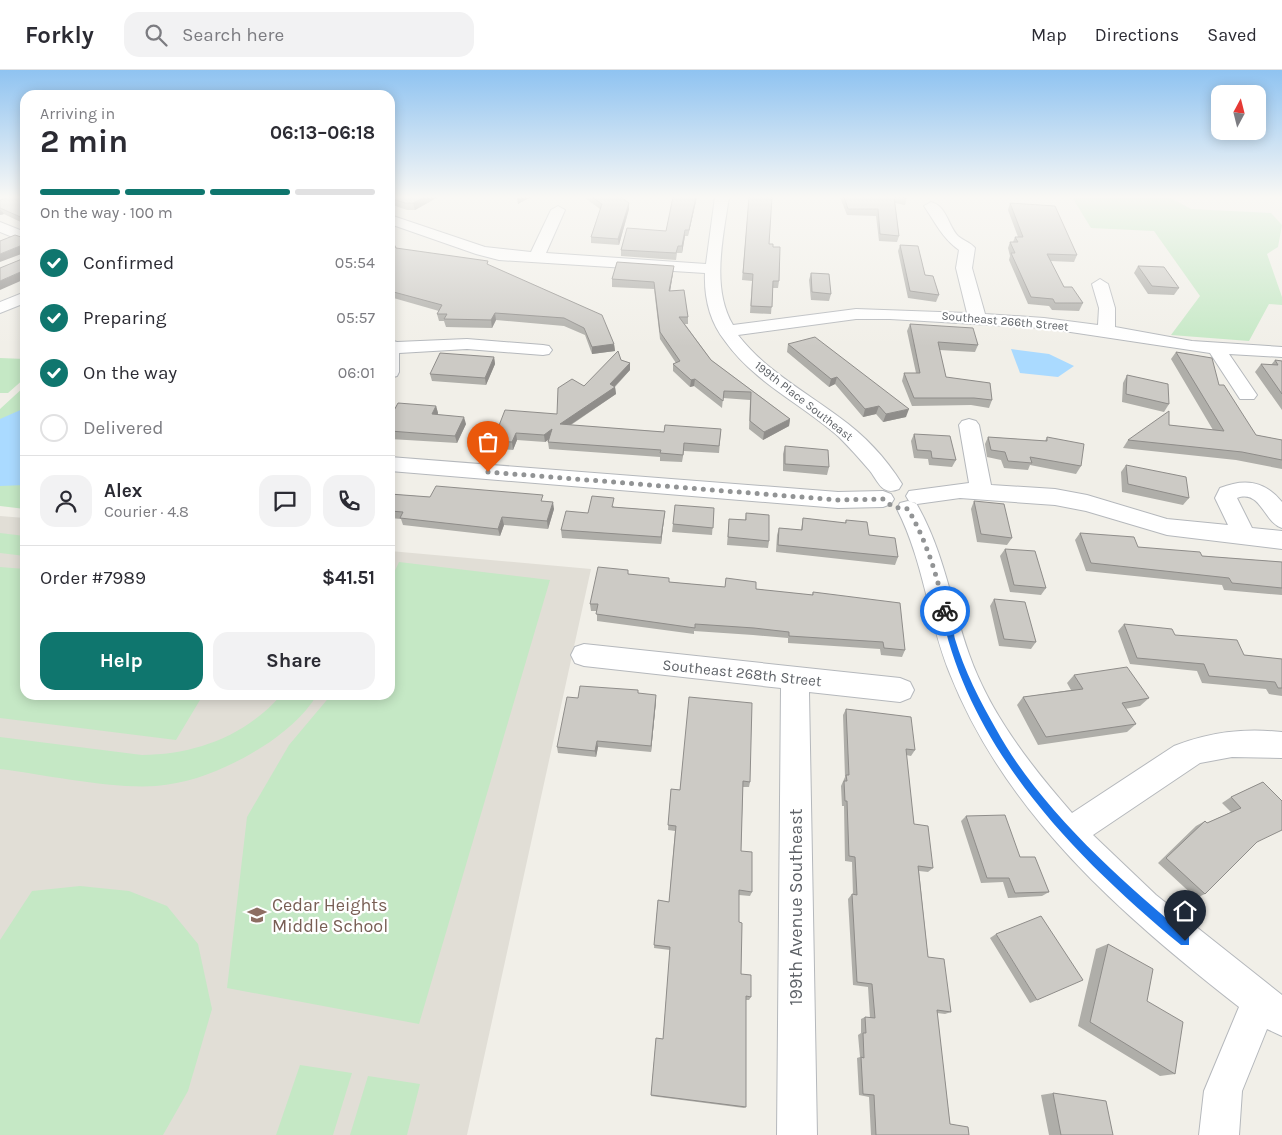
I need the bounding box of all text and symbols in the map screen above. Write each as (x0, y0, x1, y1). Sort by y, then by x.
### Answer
search box (124, 12, 474, 57)
text: Forkly (25, 21, 94, 49)
icon: search (142, 21, 170, 49)
text: Search here (182, 24, 284, 46)
text: Map (1031, 24, 1067, 46)
text: Directions (1095, 24, 1179, 46)
text: Saved (1207, 24, 1257, 46)
north arrow (1211, 85, 1266, 140)
map controls (1211, 85, 1266, 140)
text: Arriving in (40, 104, 115, 123)
text: 06:13–06:18 (270, 122, 375, 144)
text: 2 min (40, 123, 128, 160)
text: On the way · 100 m (40, 203, 173, 222)
icon: check (40, 249, 68, 277)
text: Confirmed (83, 252, 174, 274)
text: 05:54 (335, 253, 375, 272)
icon: check (40, 304, 68, 332)
text: Preparing (83, 307, 166, 329)
text: 05:57 (336, 308, 375, 327)
street label: Southeast 266th Street (941, 308, 1070, 334)
street label: 199th Place Southeast (752, 358, 856, 444)
icon: check (40, 359, 68, 387)
text: On the way (83, 362, 177, 384)
text: 06:01 (338, 363, 375, 382)
text: Delivered (83, 417, 163, 439)
pin (467, 421, 509, 472)
icon: bag (474, 428, 502, 456)
button: person (40, 475, 92, 527)
button: chat (259, 475, 311, 527)
button: phone (323, 475, 375, 527)
text: Alex (104, 480, 142, 502)
text: Courier · 4.8 (104, 502, 189, 521)
text: Order #7989 (40, 567, 146, 589)
text: $41.51 (322, 567, 375, 589)
courier (920, 586, 970, 636)
icon: bike (931, 597, 959, 625)
button: Help (40, 632, 203, 690)
button: Share (213, 632, 375, 690)
street label: Southeast 268th Street (661, 656, 823, 690)
street label: 199th Avenue Southeast (785, 808, 807, 1005)
pin (1164, 890, 1206, 941)
place label: Cedar Heights Middle School (272, 894, 388, 937)
icon: home (1171, 897, 1199, 925)
school or university icon: Cedar Heights Middle School (246, 904, 268, 926)

